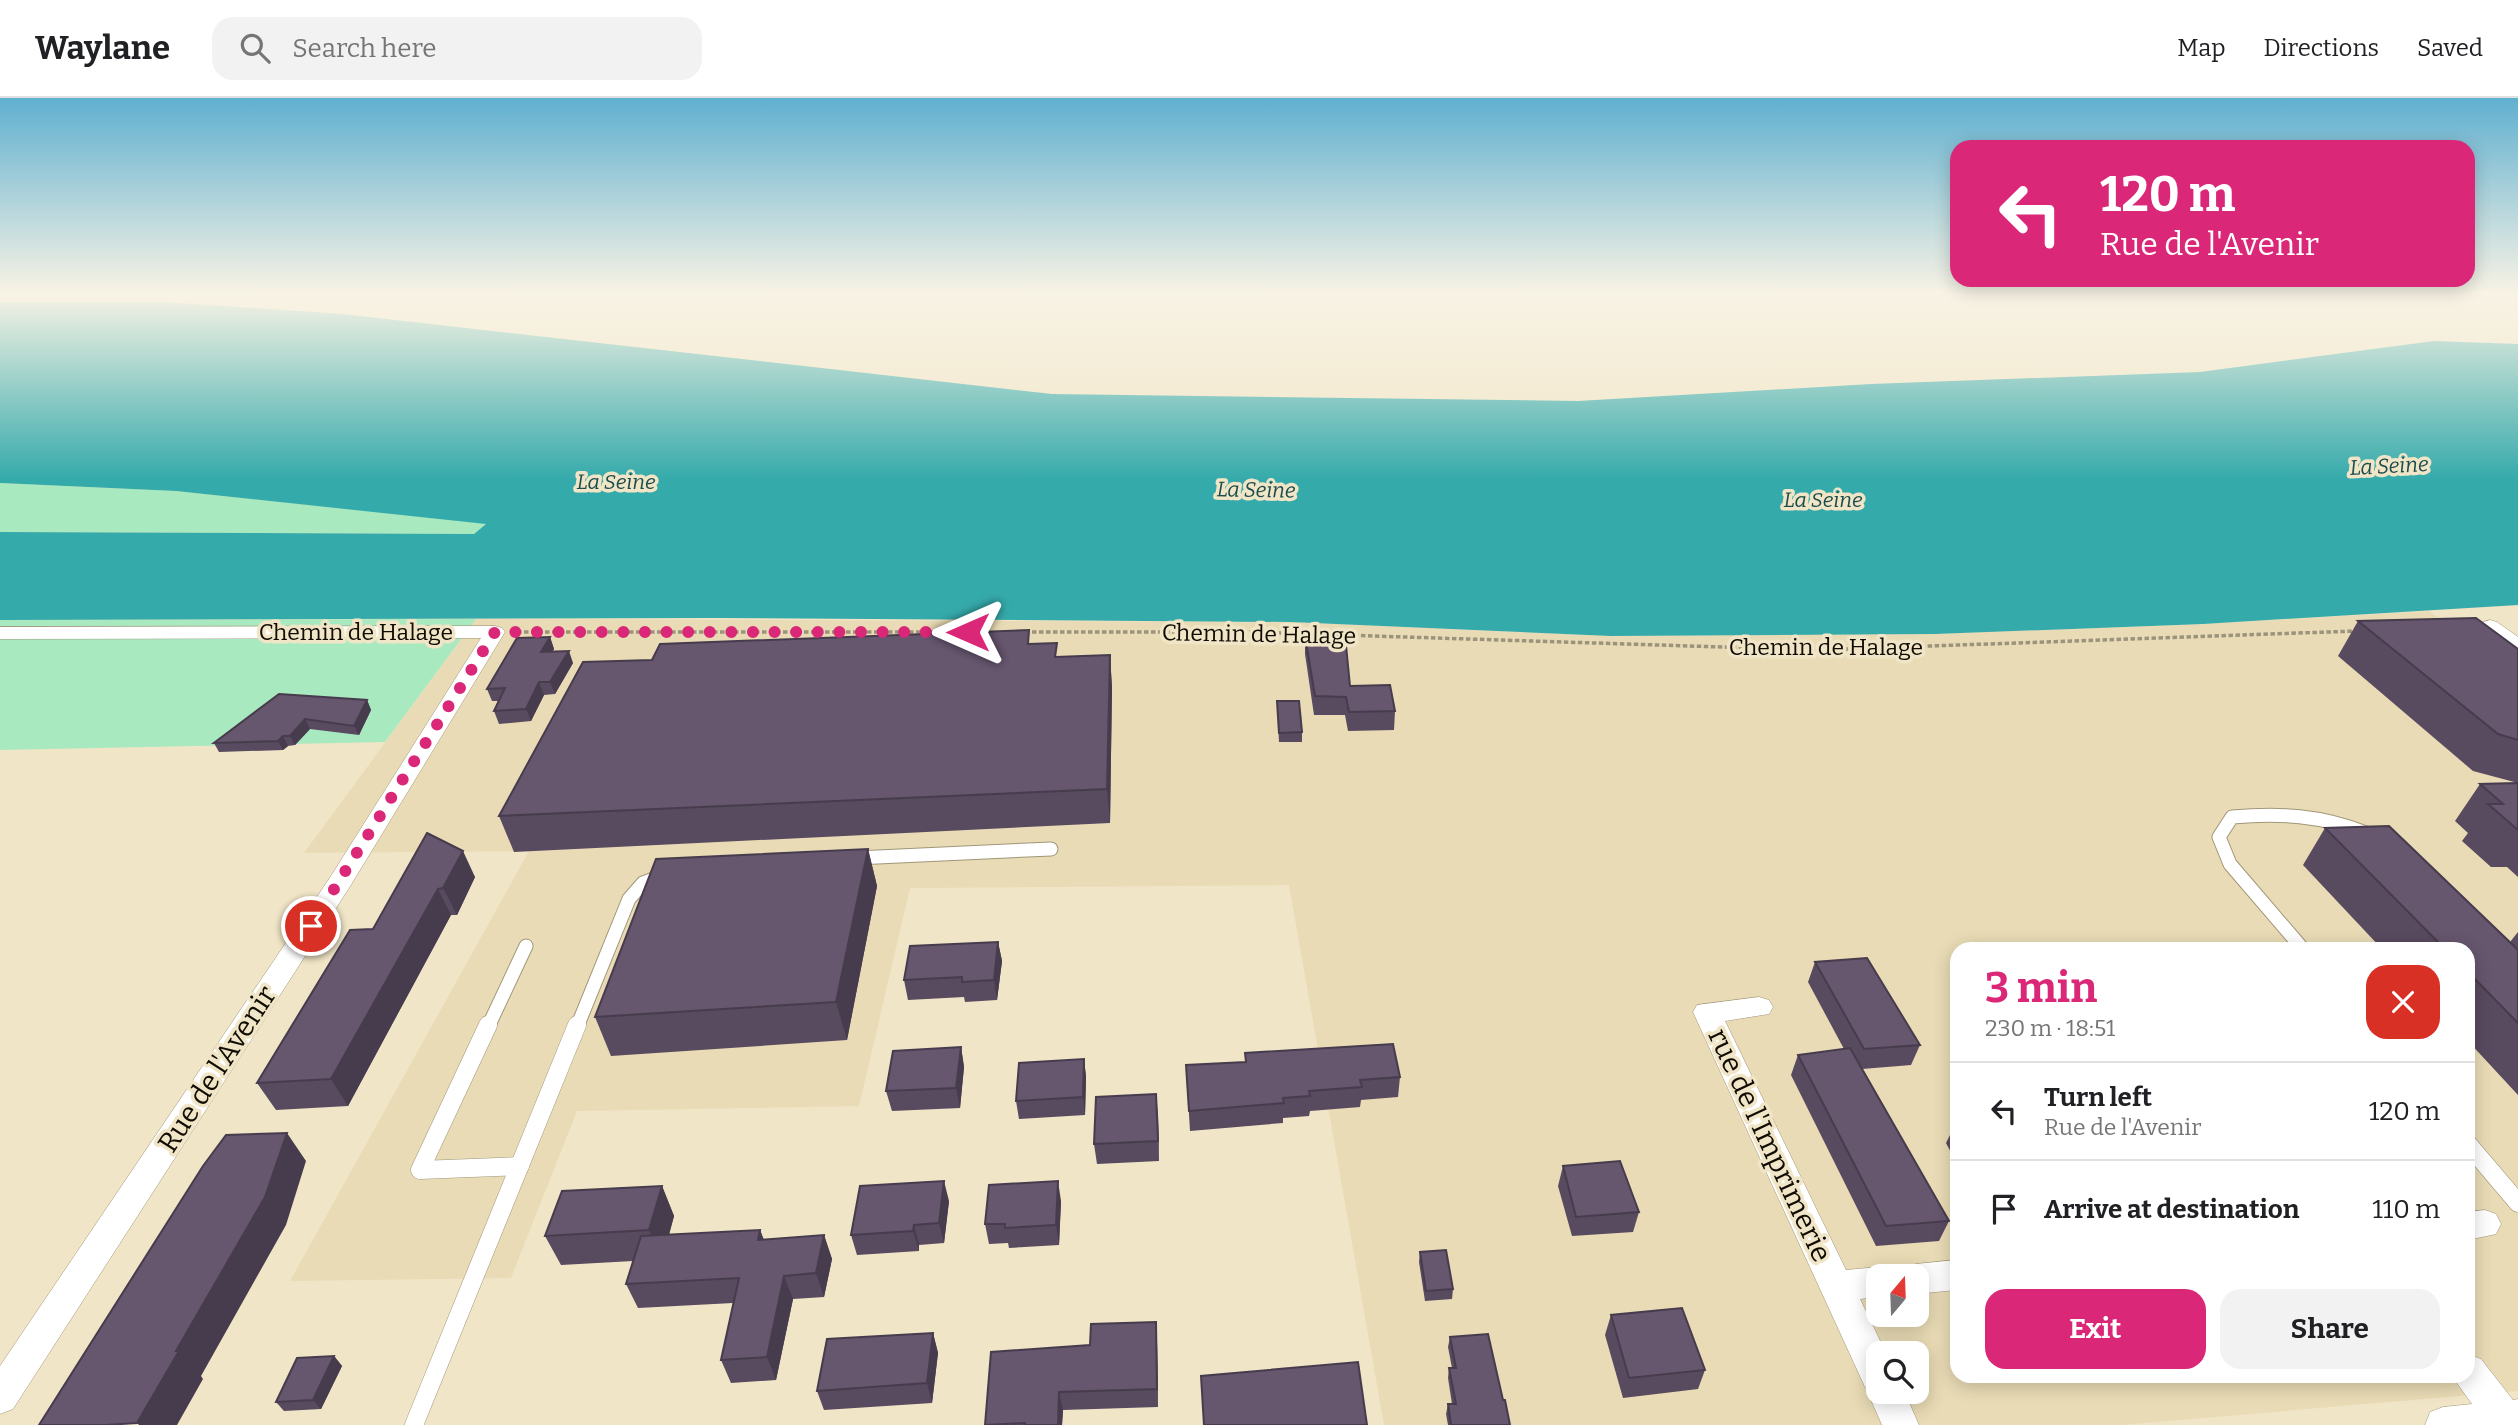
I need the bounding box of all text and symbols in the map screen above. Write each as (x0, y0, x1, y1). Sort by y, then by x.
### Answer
search box (212, 17, 702, 80)
text: Waylane (35, 28, 170, 68)
icon: search (236, 29, 274, 67)
text: Search here (292, 33, 437, 64)
text: Map (2177, 34, 2226, 62)
text: Directions (2264, 34, 2379, 62)
text: Saved (2417, 34, 2483, 62)
text: 120 m (2100, 165, 2235, 224)
icon: left (1985, 168, 2076, 259)
text: Rue de l'Avenir (2100, 225, 2319, 263)
water label: La Seine (2349, 451, 2430, 481)
water label: La Seine (576, 469, 656, 495)
water label: La Seine (1216, 476, 1296, 504)
water label: La Seine (1783, 487, 1863, 513)
position arrow (931, 595, 1005, 669)
street label: Chemin de Halage (259, 618, 453, 646)
street label: Chemin de Halage (1162, 618, 1356, 650)
street label: Chemin de Halage (1729, 633, 1923, 661)
pin (281, 896, 341, 956)
icon: arrive (292, 907, 330, 945)
text: 3 min (1985, 963, 2097, 1013)
button: close (2366, 965, 2440, 1039)
street label: Rue de l'Avenir (151, 980, 283, 1158)
text: 230 m · 18:51 (1985, 1014, 2115, 1042)
street label: rue de l'Imprimerie (1702, 1023, 1838, 1267)
text: Turn left (2044, 1082, 2152, 1113)
icon: left (1985, 1092, 2023, 1130)
text: 120 m (2369, 1096, 2440, 1127)
text: Rue de l'Avenir (2044, 1113, 2201, 1141)
icon: arrive (1985, 1190, 2023, 1228)
text: Arrive at destination (2044, 1194, 2299, 1225)
text: 110 m (2372, 1194, 2440, 1225)
north arrow (1866, 1264, 1928, 1326)
map controls (1866, 1264, 1929, 1404)
button: Exit (1985, 1289, 2206, 1369)
button: Share (2220, 1289, 2440, 1369)
button: search (1866, 1341, 1929, 1404)

